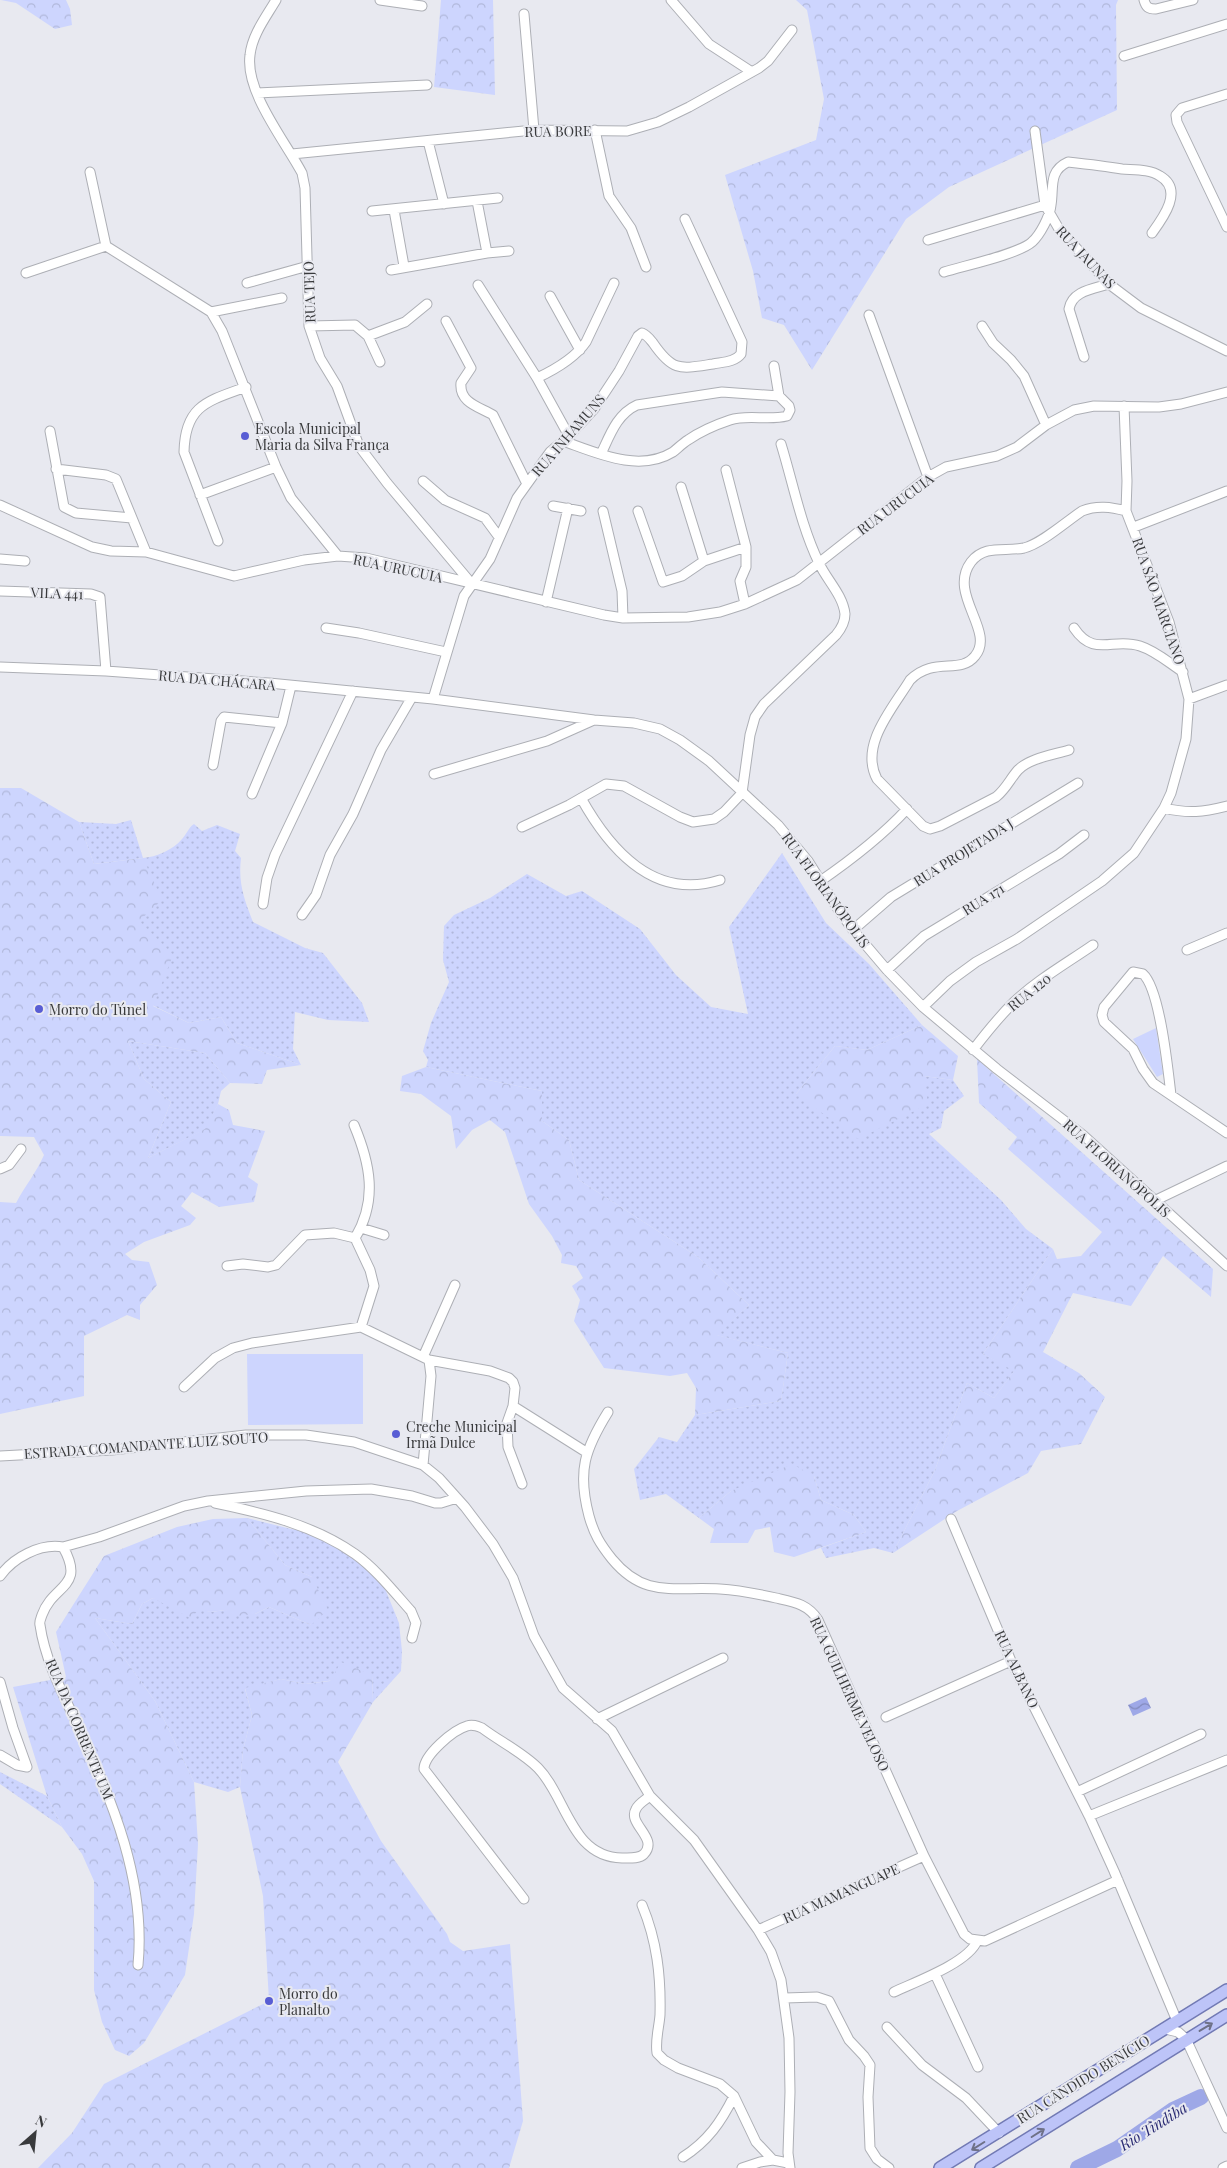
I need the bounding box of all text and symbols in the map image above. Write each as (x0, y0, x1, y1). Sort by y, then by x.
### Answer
street label: RUA BORE (524, 121, 592, 141)
street label: RUA JAUNAS (1052, 221, 1120, 293)
street label: RUA TEJO (298, 261, 320, 323)
street label: RUA INHAMUNS (527, 390, 609, 480)
place label: Escola Municipal Maria da Silva França (255, 419, 389, 454)
marker: Escola Municipal Maria da Silva França (239, 430, 251, 442)
street label: RUA URUCUIA (853, 469, 937, 539)
street label: RUA SÃO MARCIANO (1128, 535, 1190, 667)
street label: RUA URUCUIA (351, 549, 445, 587)
street label: VILA 441 (29, 583, 84, 603)
street label: RUA DA CHÁCARA (158, 665, 277, 695)
street label: RUA PROJETADA J (909, 813, 1017, 890)
street label: RUA FLORIANÓPOLIS (778, 828, 874, 952)
street label: RUA 171 (958, 879, 1008, 919)
street label: RUA 120 (1003, 969, 1055, 1015)
place label: Morro do Túnel (49, 1000, 146, 1019)
marker: Morro do Túnel (33, 1003, 45, 1015)
street label: RUA FLORIANÓPOLIS (1059, 1115, 1175, 1221)
place label: Creche Municipal Irmã Dulce (406, 1417, 517, 1452)
street label: ESTRADA COMANDANTE LUIZ SOUTO (23, 1427, 269, 1463)
marker: Creche Municipal Irmã Dulce (390, 1428, 402, 1440)
street label: RUA GUILHERME VELOSO (806, 1614, 894, 1774)
street label: RUA ALBANO (991, 1627, 1043, 1711)
street label: RUA DA CORRENTE UM (42, 1656, 118, 1802)
street label: RUA MAMANGUAPE (780, 1859, 902, 1927)
place label: Morro do Planalto (279, 1984, 338, 2019)
marker: Morro do Planalto (263, 1995, 275, 2007)
one-way arrow (1199, 2022, 1213, 2032)
street label: RUA CÂNDIDO BENÍCIO (1013, 2030, 1153, 2128)
water label: Rio Tindiba (1114, 2097, 1191, 2155)
north arrow (10, 2108, 60, 2158)
text: N (32, 2110, 50, 2132)
one-way arrow (1030, 2128, 1044, 2138)
one-way arrow (971, 2141, 985, 2151)

